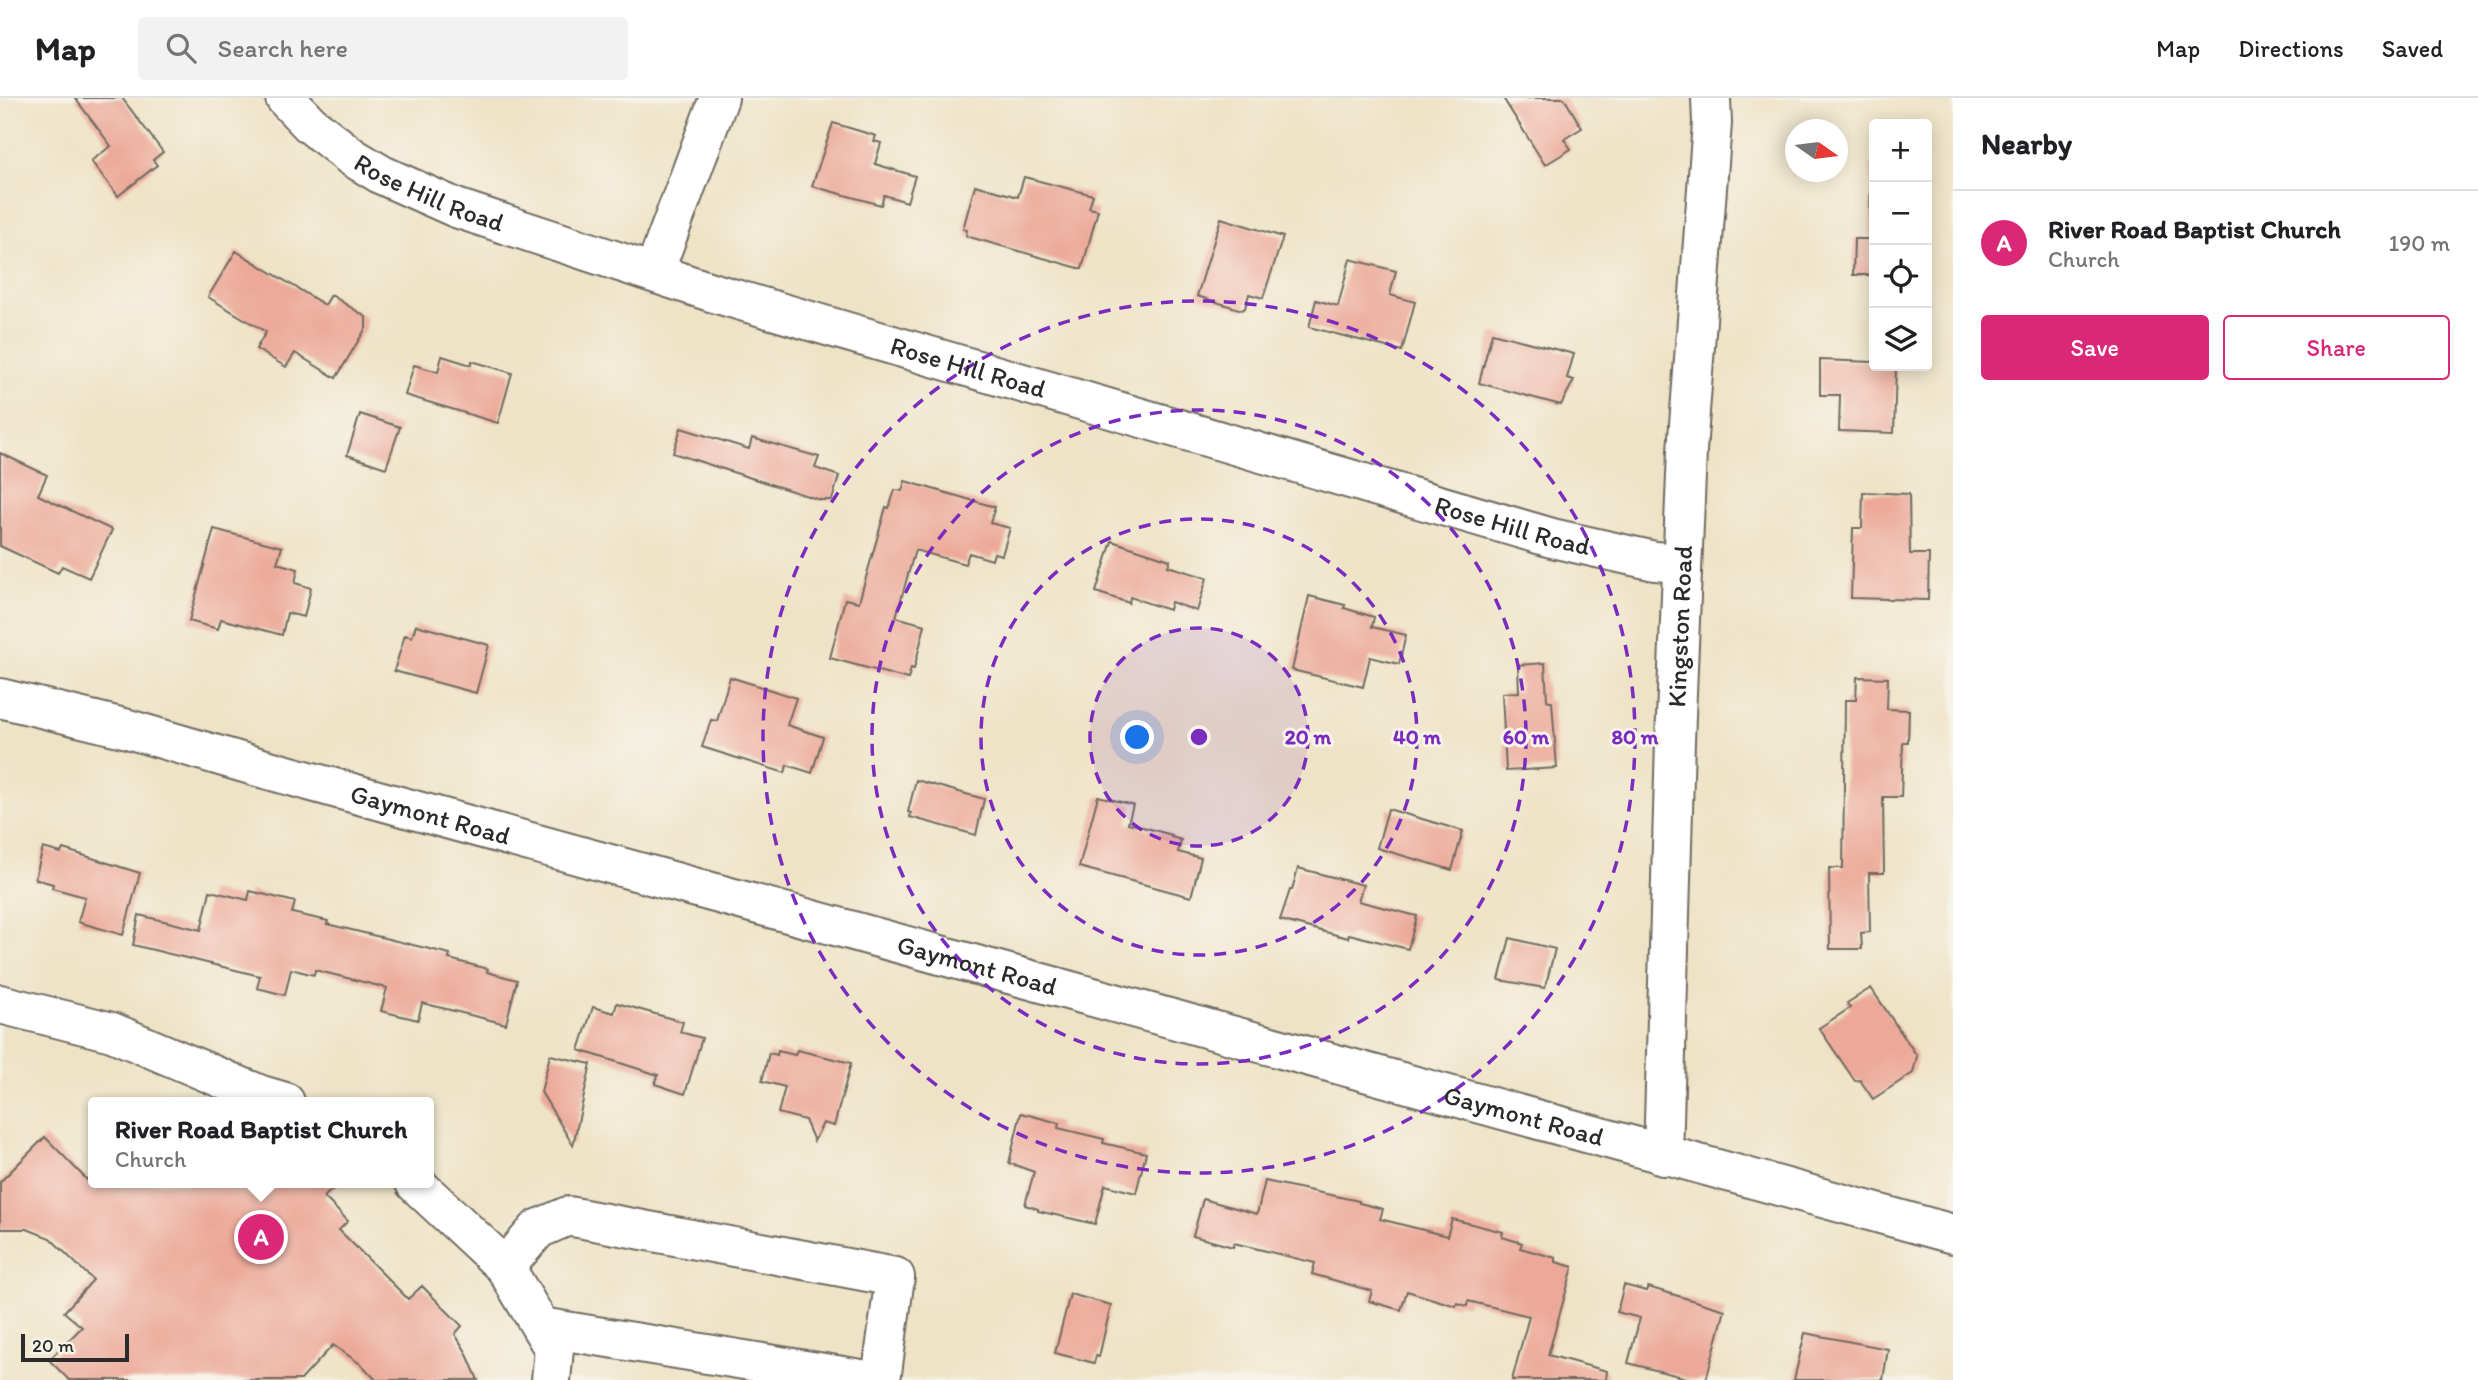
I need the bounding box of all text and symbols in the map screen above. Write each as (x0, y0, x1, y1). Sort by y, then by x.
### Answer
search box (138, 17, 628, 80)
text: Map (35, 29, 96, 68)
icon: search (162, 29, 200, 67)
text: Search here (218, 32, 348, 64)
text: Map (2156, 34, 2200, 63)
text: Directions (2238, 34, 2344, 63)
text: Saved (2382, 34, 2443, 63)
north arrow (1785, 119, 1848, 182)
map controls (1869, 119, 1932, 371)
button: + (1869, 119, 1932, 182)
text: Nearby (1981, 125, 2072, 162)
street label: Rose Hill Road (348, 146, 509, 239)
button: − (1869, 182, 1932, 245)
text: River Road Baptist Church (2048, 213, 2341, 245)
text: A (1997, 229, 2011, 257)
text: 190 m (2389, 229, 2450, 257)
button: locate (1869, 245, 1932, 308)
text: Church (2048, 245, 2120, 273)
button: layers (1869, 308, 1932, 371)
button: Save (1981, 315, 2209, 380)
button: Share (2223, 315, 2450, 380)
street label: Rose Hill Road (887, 329, 1050, 405)
street label: Rose Hill Road (1431, 489, 1594, 562)
street label: Kingston Road (1660, 545, 1699, 708)
your location (1120, 720, 1154, 754)
text: 20 m (1285, 724, 1332, 749)
text: 40 m (1393, 724, 1441, 749)
text: 60 m (1503, 724, 1550, 749)
text: 80 m (1612, 724, 1659, 749)
centre of rings (1187, 725, 1211, 749)
street label: Gaymont Road (347, 777, 514, 852)
street label: Gaymont Road (894, 928, 1061, 1002)
street label: Gaymont Road (1440, 1078, 1607, 1153)
popup (88, 1097, 434, 1188)
text: River Road Baptist Church (115, 1113, 407, 1145)
text: Church (115, 1145, 186, 1173)
pin: A (238, 1211, 284, 1263)
scale bar (21, 1331, 130, 1363)
text: 20 m (32, 1334, 74, 1357)

